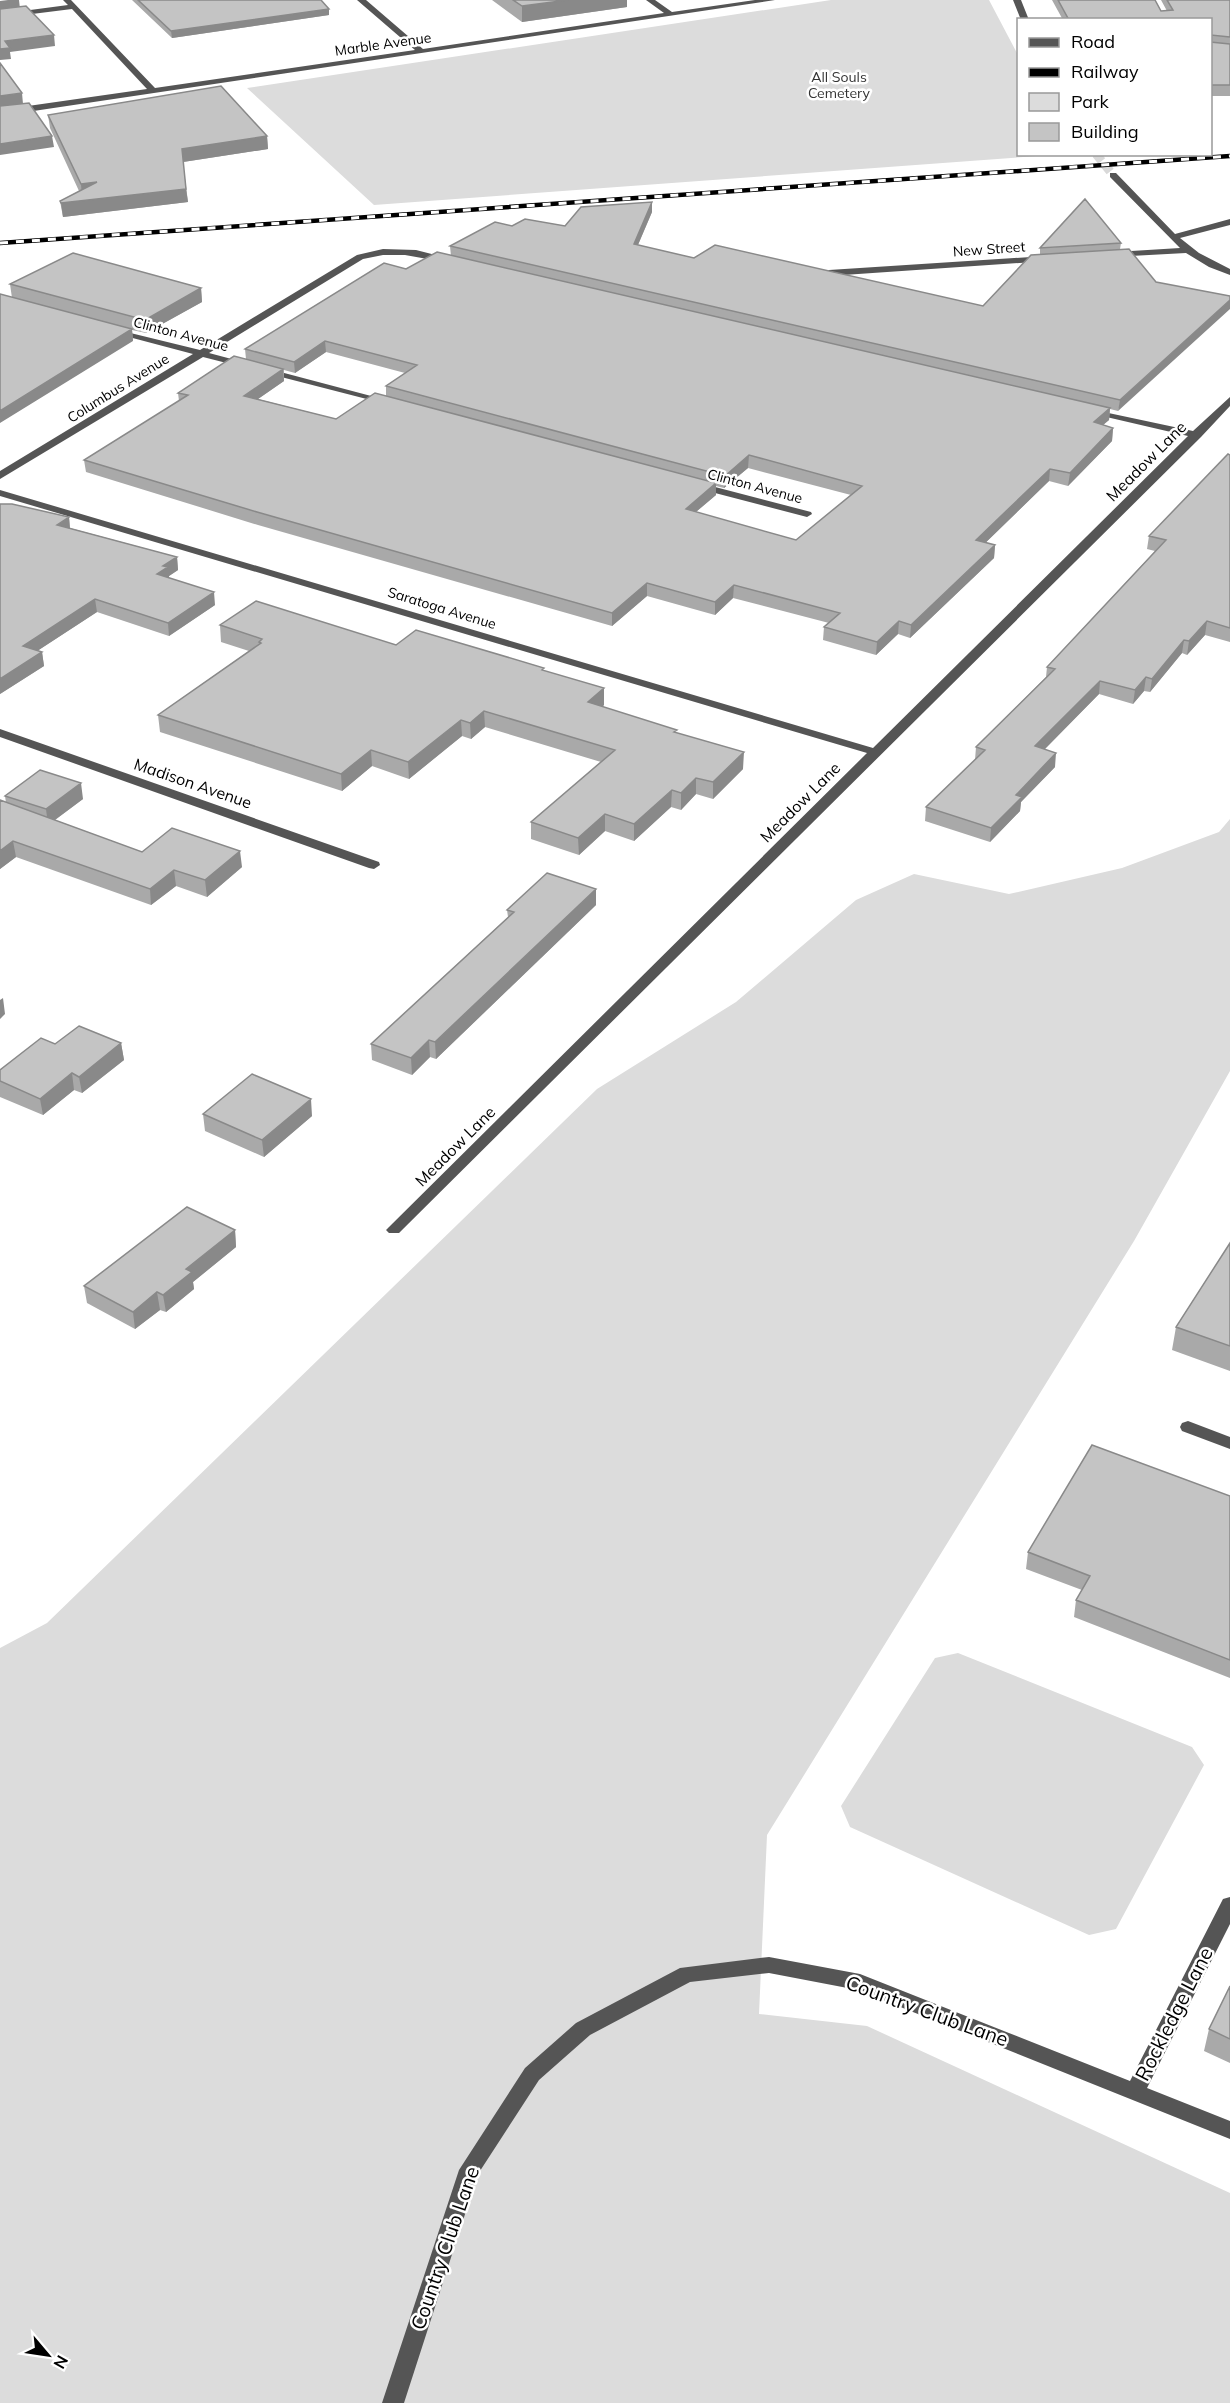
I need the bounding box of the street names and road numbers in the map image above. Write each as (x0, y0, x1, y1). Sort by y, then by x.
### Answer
street label: Marble Avenue (334, 28, 432, 60)
street label: New Street (952, 237, 1026, 261)
street label: Clinton Avenue (131, 313, 231, 355)
street label: Columbus Avenue (64, 349, 172, 427)
street label: Meadow Lane (1102, 417, 1190, 505)
street label: Clinton Avenue (705, 465, 805, 507)
street label: Saratoga Avenue (386, 583, 498, 633)
street label: Madison Avenue (132, 754, 254, 812)
street label: Meadow Lane (756, 758, 844, 846)
street label: Meadow Lane (411, 1102, 499, 1190)
street label: Rockledge Lane (1129, 1943, 1218, 2085)
street label: Country Club Lane (843, 1970, 1012, 2052)
street label: Country Club Lane (405, 2163, 484, 2333)

